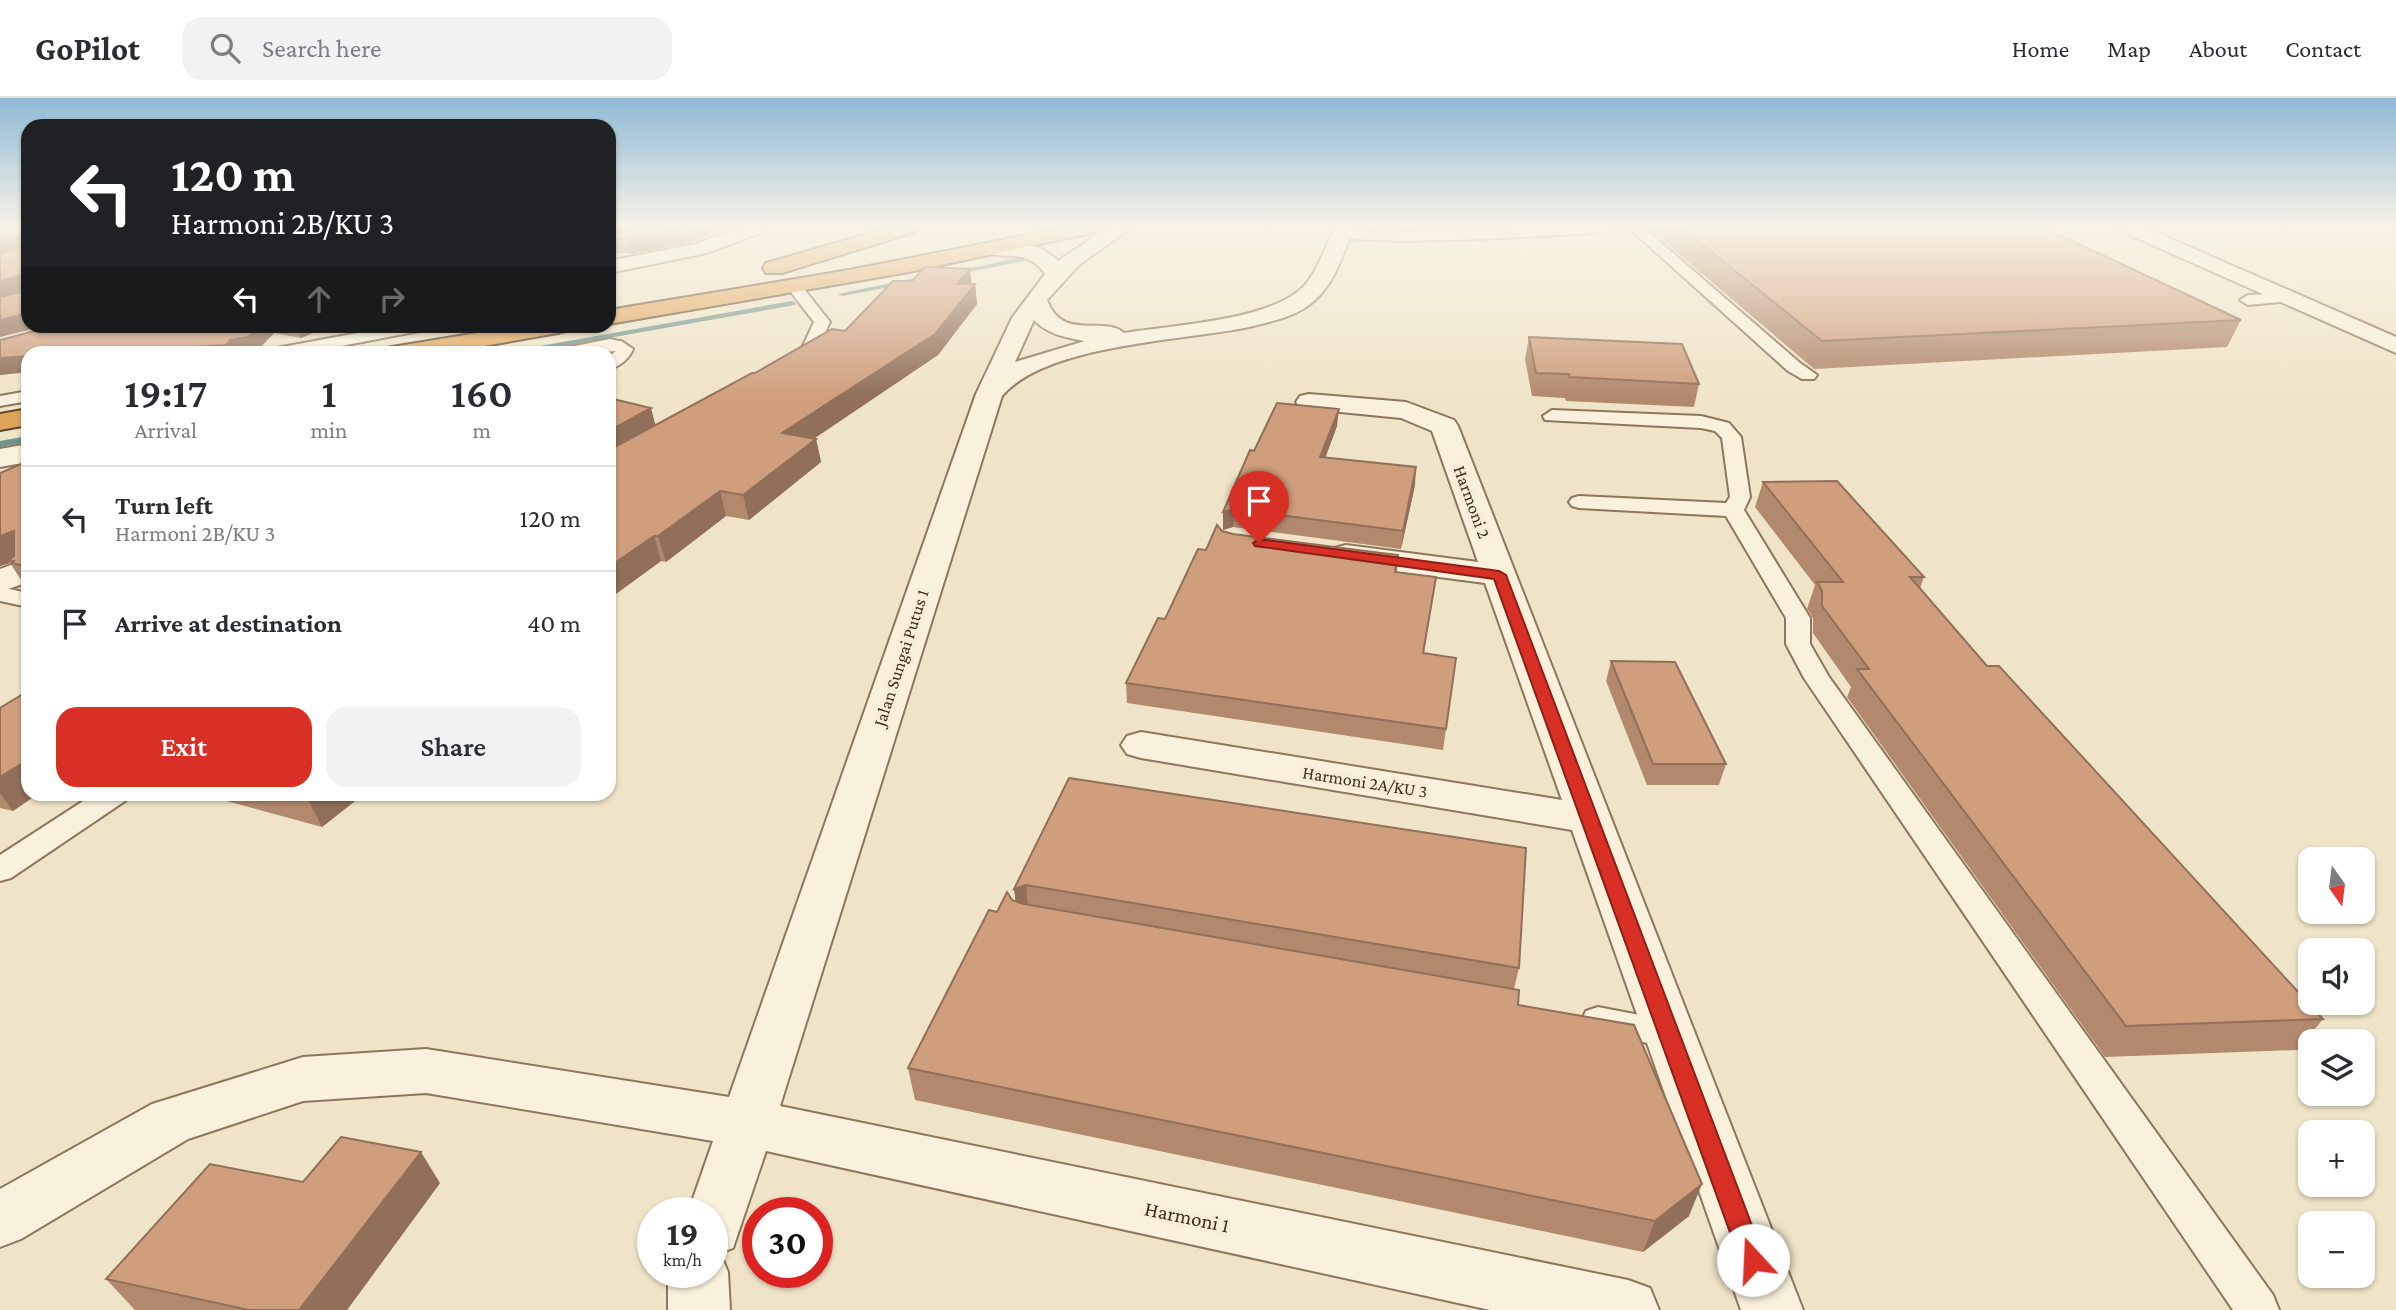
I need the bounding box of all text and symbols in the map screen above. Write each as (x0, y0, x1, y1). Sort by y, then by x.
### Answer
search box (182, 17, 672, 80)
icon: search (206, 29, 244, 67)
text: GoPilot (35, 30, 140, 67)
text: Search here (262, 34, 381, 63)
text: Home (2012, 35, 2069, 62)
text: Map (2107, 35, 2151, 62)
text: About (2189, 35, 2247, 62)
text: Contact (2285, 35, 2361, 62)
icon: left (56, 147, 147, 238)
text: 120 m (171, 147, 295, 202)
text: Harmoni 2B/KU 3 (171, 205, 394, 241)
icon: left (227, 280, 265, 318)
icon: ahead (300, 280, 338, 318)
icon: right (373, 280, 411, 318)
text: 19:17 (124, 369, 207, 416)
text: 1 (322, 369, 337, 416)
text: 160 (451, 369, 513, 416)
text: Arrival (135, 417, 197, 443)
text: min (311, 417, 347, 443)
text: m (472, 417, 491, 443)
street label: Harmoni 2 (1450, 463, 1494, 541)
pin (1229, 471, 1289, 543)
icon: arrive (1240, 482, 1278, 520)
text: Turn left (115, 491, 213, 520)
icon: left (56, 500, 94, 538)
text: 120 m (520, 504, 581, 533)
text: Harmoni 2B/KU 3 (115, 520, 275, 546)
street label: Jalan Sungai Putus 1 (869, 587, 933, 731)
icon: arrive (56, 605, 94, 643)
text: Arrive at destination (115, 609, 342, 638)
text: 40 m (527, 609, 581, 638)
button: Exit (56, 707, 312, 787)
button: Share (326, 707, 581, 787)
street label: Harmoni 2A/KU 3 (1301, 762, 1429, 802)
north arrow (2298, 847, 2375, 924)
map controls (2298, 847, 2375, 1288)
button: sound (2298, 938, 2375, 1015)
button: layers (2298, 1029, 2375, 1106)
button: + (2298, 1120, 2375, 1197)
street label: Harmoni 1 (1142, 1196, 1232, 1238)
speed limit sign: 30 (742, 1197, 833, 1288)
button: − (2298, 1211, 2375, 1288)
text: 19 (666, 1214, 699, 1253)
position arrow (1716, 1223, 1790, 1297)
text: km/h (663, 1250, 702, 1270)

